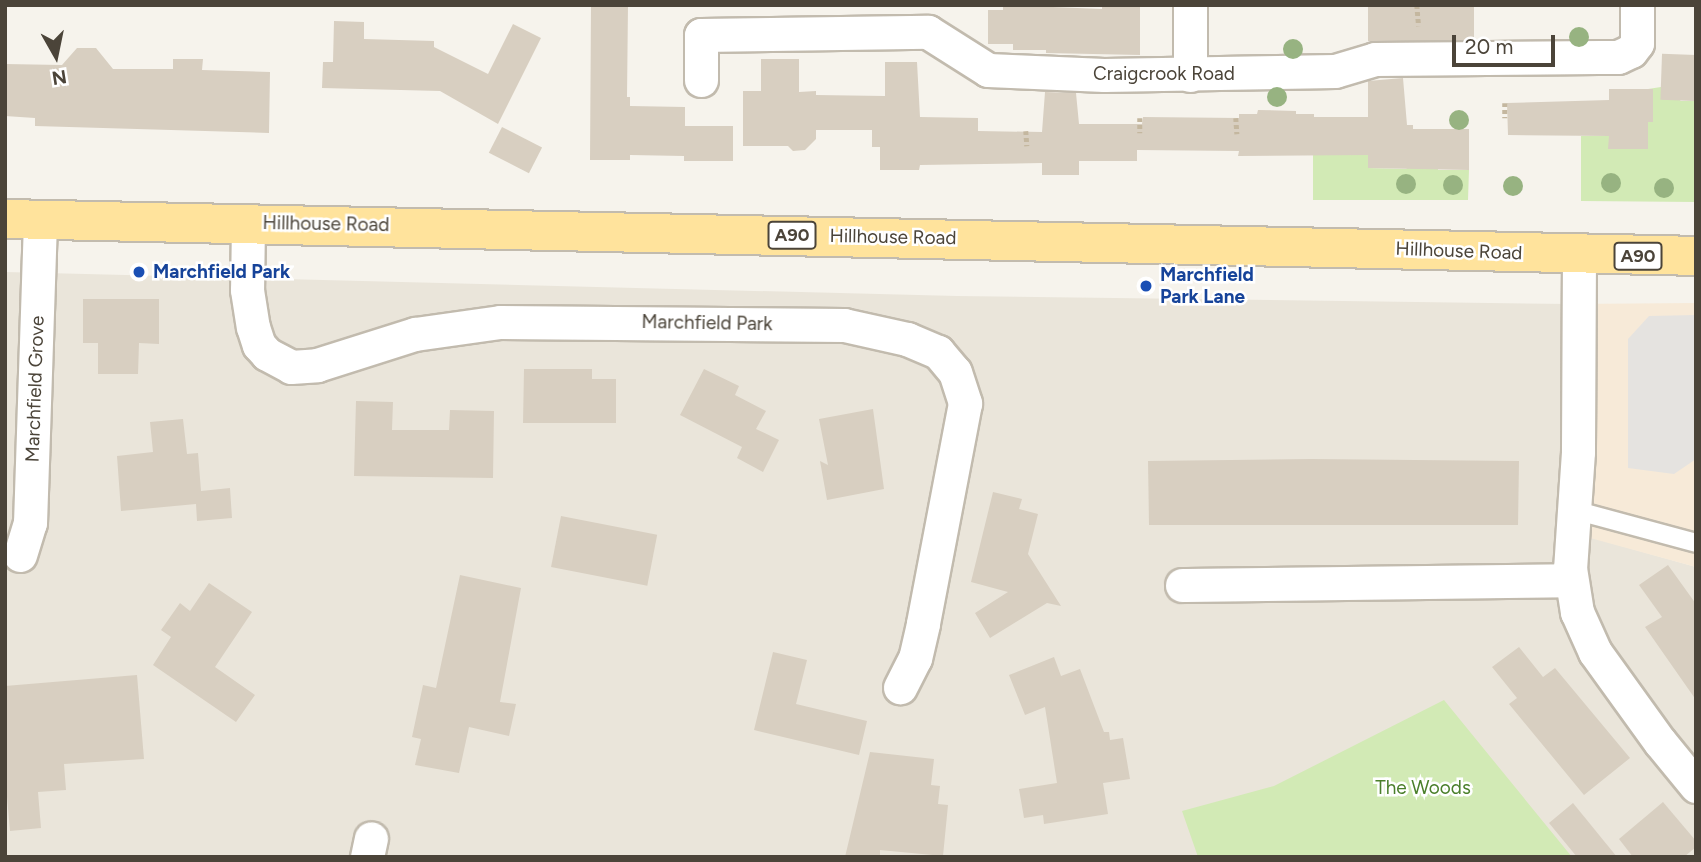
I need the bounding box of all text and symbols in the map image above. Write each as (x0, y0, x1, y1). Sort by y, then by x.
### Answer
north arrow (21, 21, 91, 91)
scale bar (1456, 21, 1559, 65)
text: 20 m (1465, 34, 1513, 59)
street label: Craigcrook Road (1093, 63, 1235, 85)
text: N (50, 65, 68, 90)
street label: Hillhouse Road (262, 211, 390, 237)
road number: A90 (768, 220, 816, 249)
street label: Hillhouse Road (829, 224, 957, 250)
street label: Hillhouse Road (1395, 237, 1523, 265)
road number: A90 (1614, 242, 1662, 270)
place label: Marchfield Park (153, 261, 290, 283)
marker: Marchfield Park (131, 264, 147, 280)
place label: Marchfield Park Lane (1160, 264, 1254, 308)
marker: Marchfield Park Lane (1138, 278, 1154, 294)
street label: Marchfield Park (641, 310, 773, 336)
street label: Marchfield Grove (21, 315, 49, 463)
park label: The Woods (1375, 777, 1471, 799)

